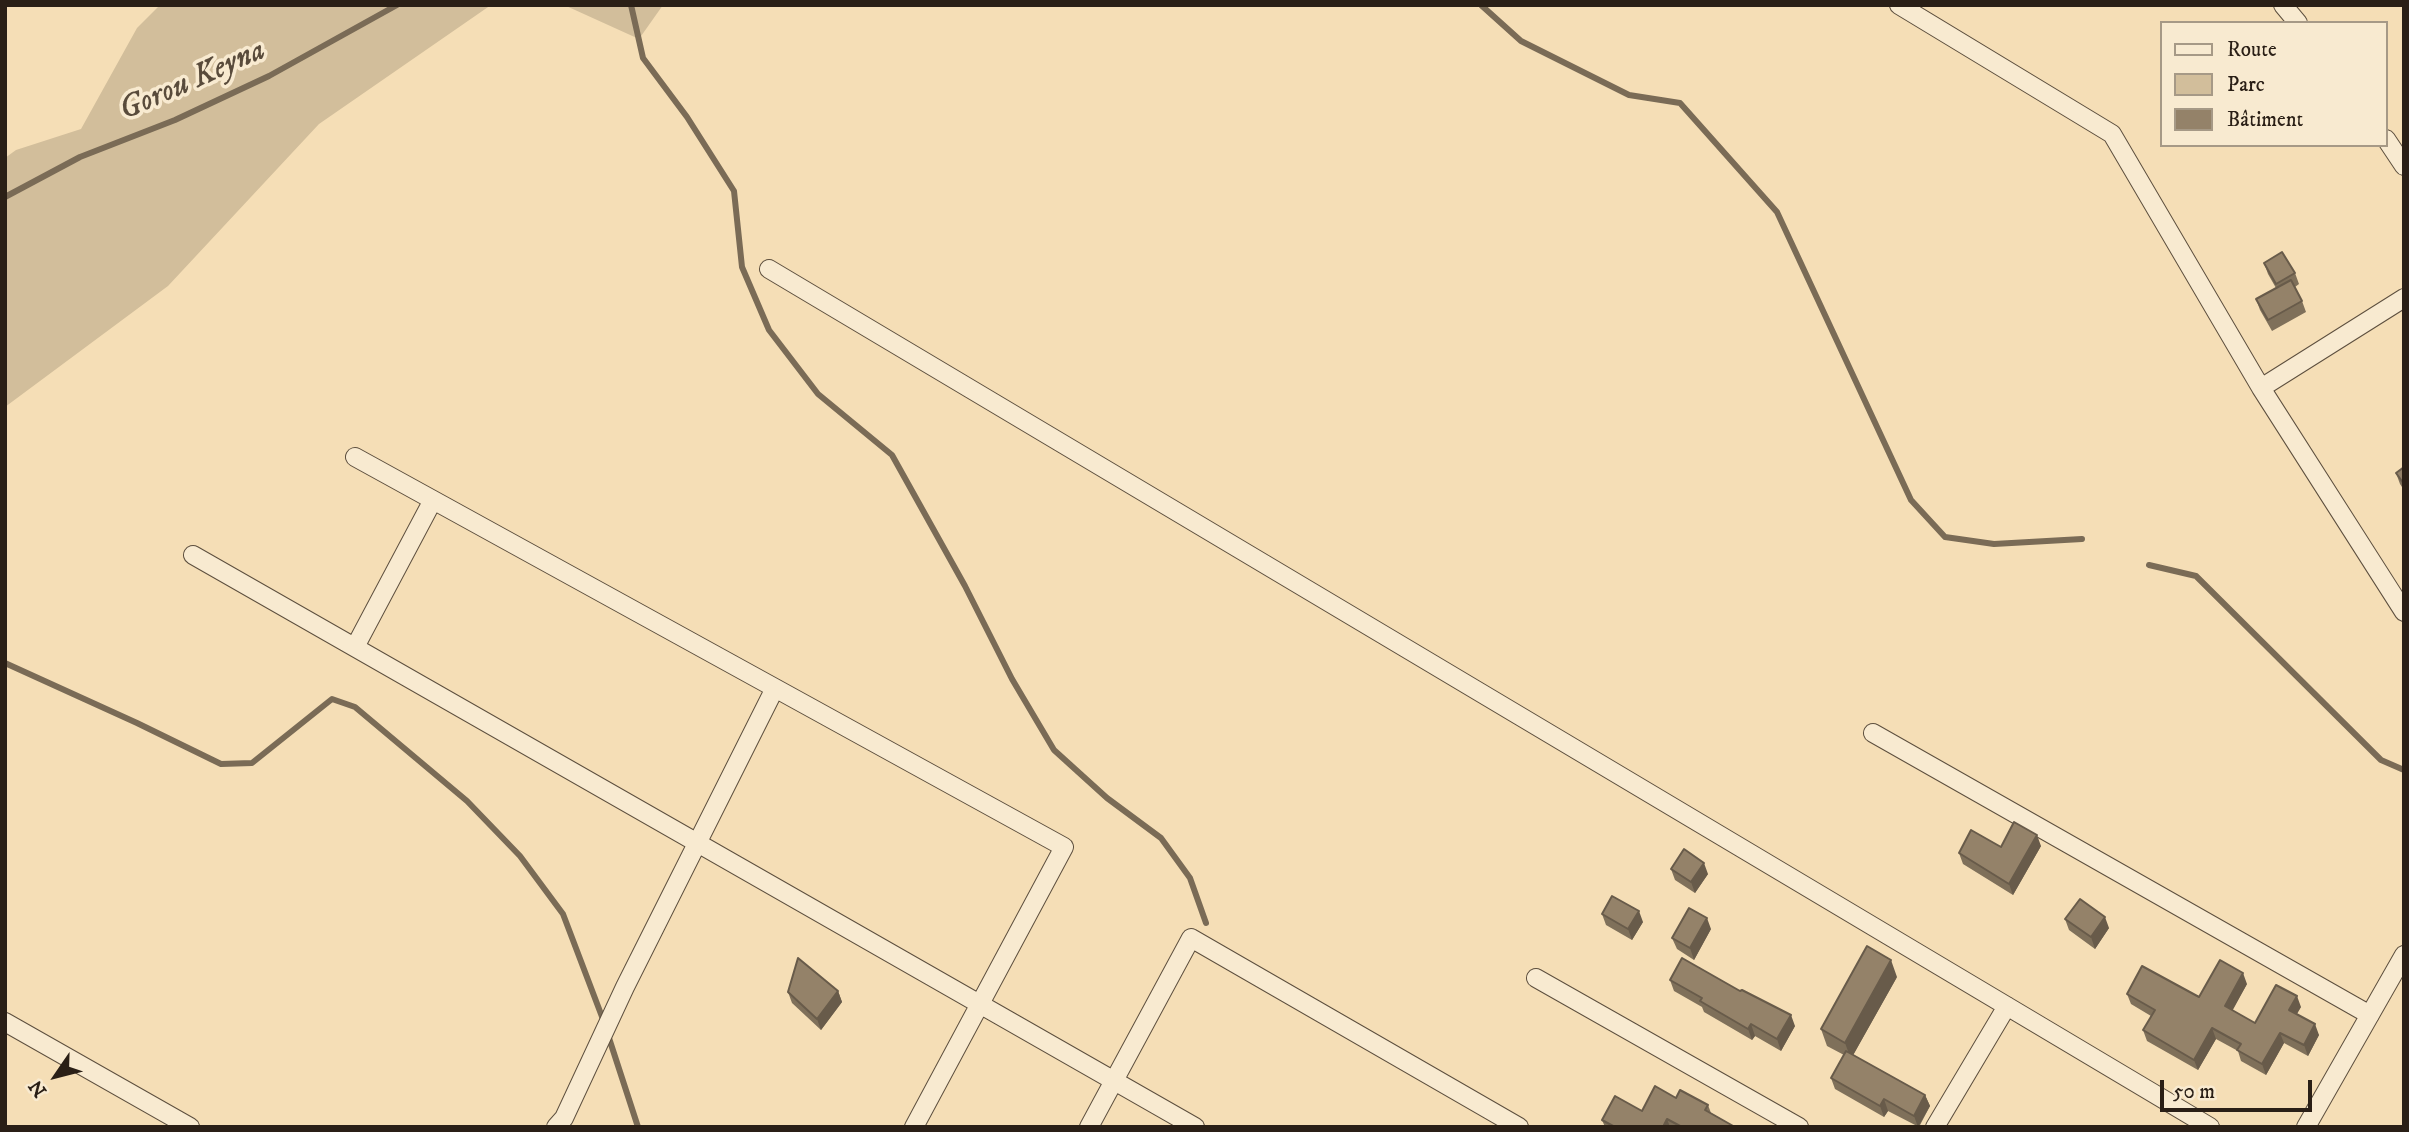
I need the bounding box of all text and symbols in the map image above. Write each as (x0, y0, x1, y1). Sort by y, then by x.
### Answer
legend (2160, 21, 2388, 147)
water label: Gorou Keyna (114, 33, 272, 131)
text: Route (2227, 37, 2277, 63)
text: Parc (2227, 72, 2265, 98)
text: Bâtiment (2227, 107, 2303, 133)
north arrow (21, 1041, 91, 1111)
scale bar (2164, 1066, 2316, 1110)
text: N (24, 1075, 52, 1101)
text: 50 m (2173, 1079, 2215, 1105)

